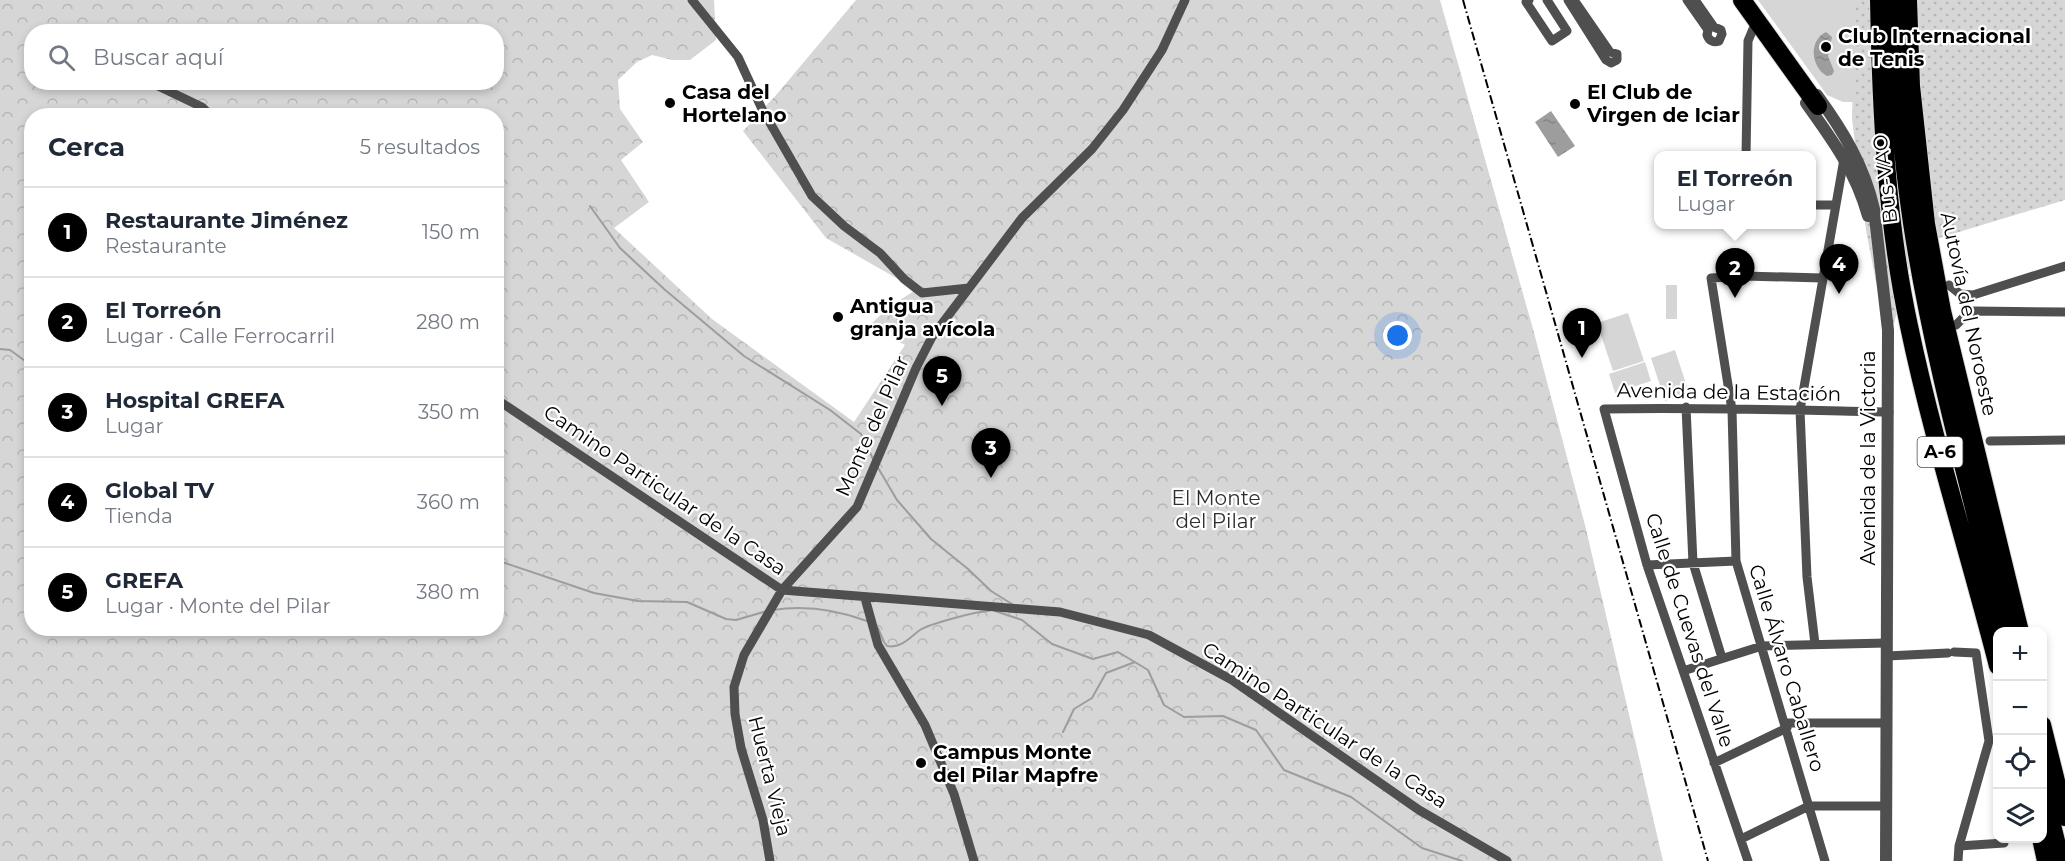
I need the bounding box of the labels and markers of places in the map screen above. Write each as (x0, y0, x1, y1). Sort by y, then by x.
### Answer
place label: Club Internacional de Tenis (1838, 24, 2031, 71)
marker: Club Internacional de Tenis (1819, 40, 1833, 54)
place label: Casa del Hortelano (682, 80, 787, 127)
place label: El Club de Virgen de Iciar (1586, 80, 1740, 127)
marker: Casa del Hortelano (663, 96, 677, 110)
marker: El Club de Virgen de Iciar (1568, 97, 1582, 111)
pin: 4 (1820, 244, 1858, 294)
pin: 2 (1716, 248, 1754, 298)
place label: Antigua granja avícola (849, 294, 995, 341)
pin: 1 (1562, 308, 1602, 358)
marker: Antigua granja avícola (831, 310, 845, 324)
pin: 5 (922, 356, 962, 406)
pin: 3 (972, 428, 1010, 478)
place label: Campus Monte del Pilar Mapfre (933, 740, 1099, 787)
marker: Campus Monte del Pilar Mapfre (914, 756, 928, 770)

